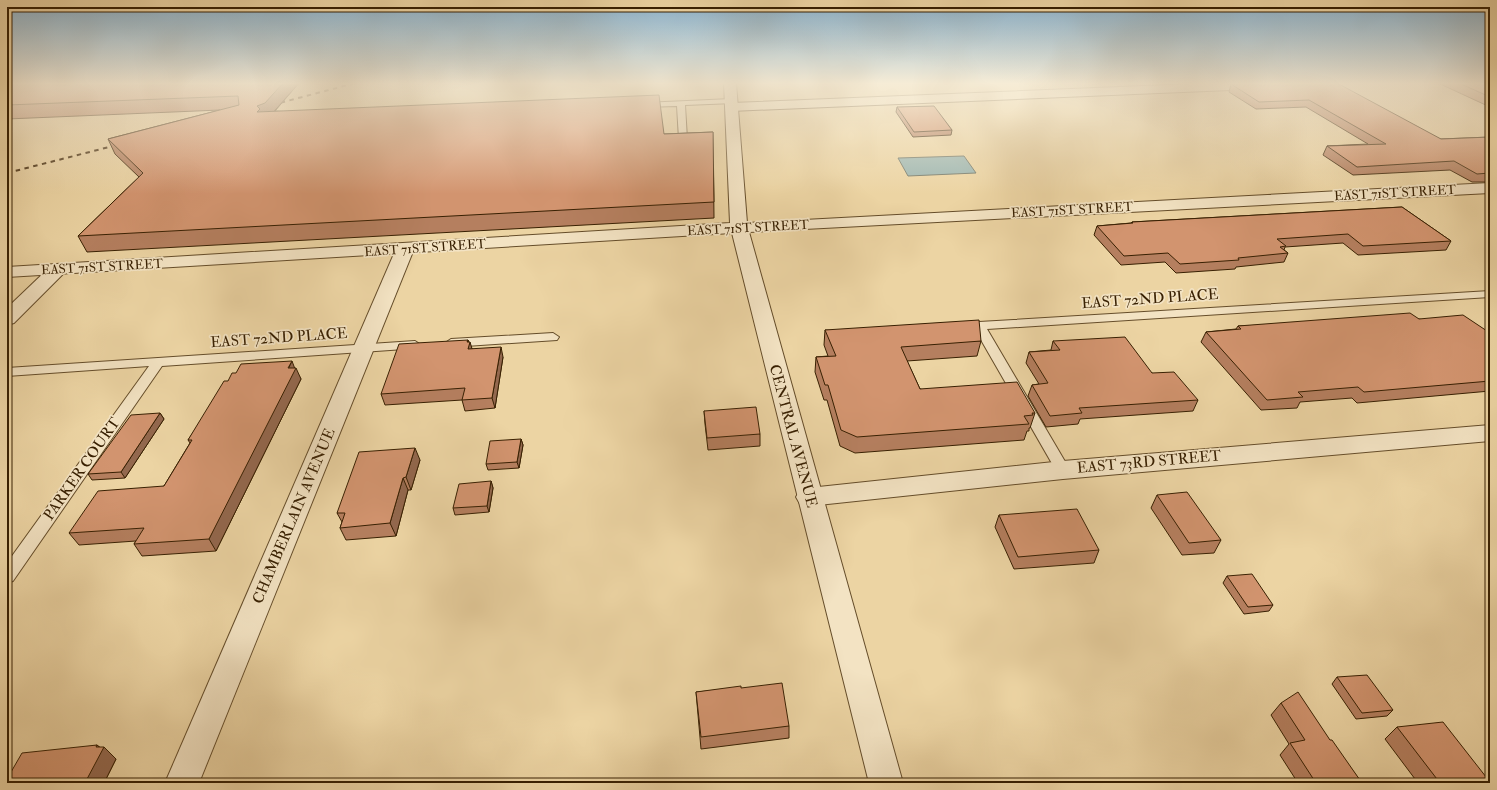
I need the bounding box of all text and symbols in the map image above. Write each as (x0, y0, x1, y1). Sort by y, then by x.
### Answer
street label: EAST 71ST STREET (1334, 182, 1457, 204)
street label: EAST 71ST STREET (1011, 199, 1134, 221)
street label: EAST 71ST STREET (687, 217, 810, 239)
street label: EAST 71ST STREET (364, 236, 487, 260)
street label: EAST 71ST STREET (41, 256, 164, 278)
street label: EAST 72ND PLACE (1081, 285, 1219, 313)
street label: EAST 72ND PLACE (210, 324, 348, 352)
street label: CENTRAL AVENUE (765, 362, 821, 510)
street label: PARKER COURT (40, 414, 124, 524)
street label: CHAMBERLAIN AVENUE (248, 425, 340, 607)
street label: EAST 73RD STREET (1076, 446, 1222, 478)

